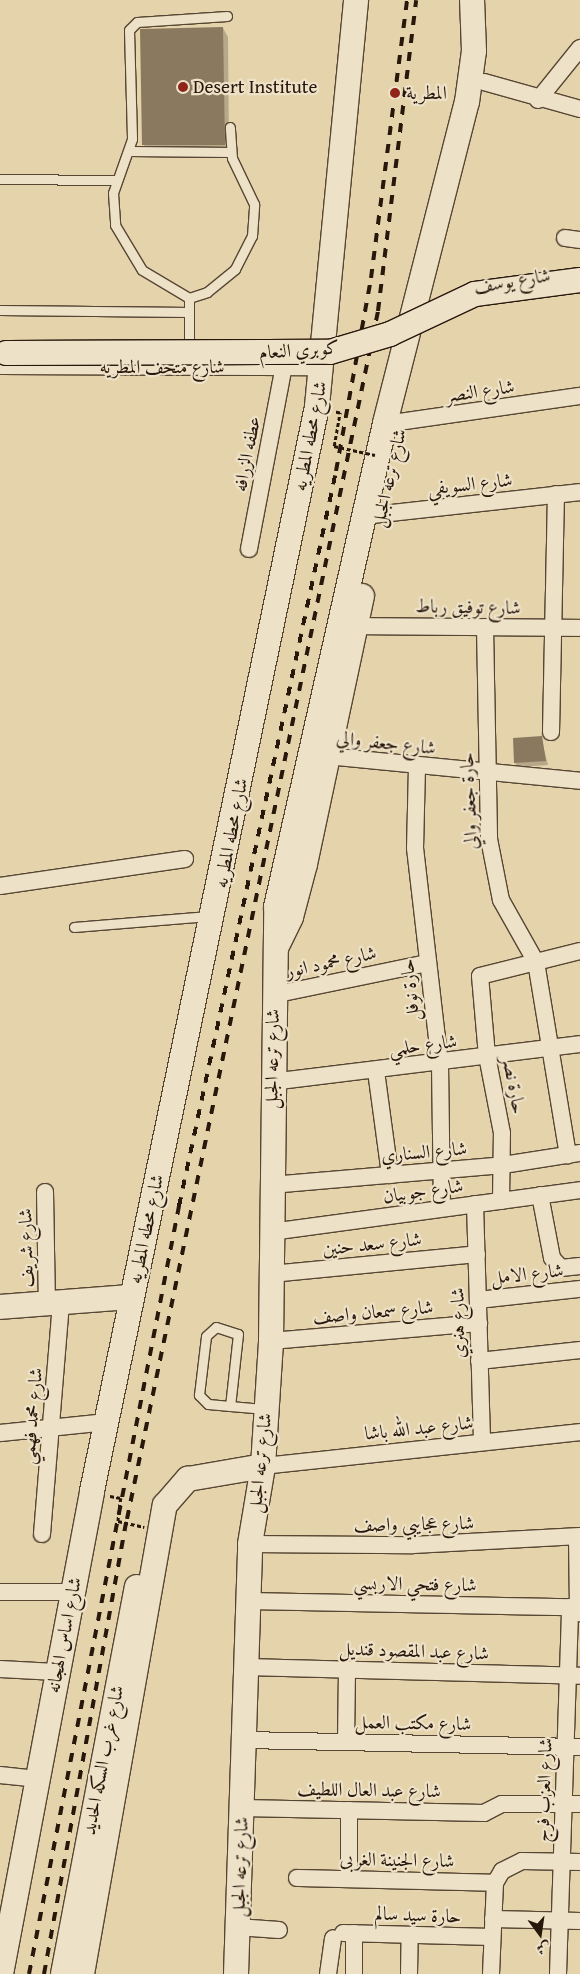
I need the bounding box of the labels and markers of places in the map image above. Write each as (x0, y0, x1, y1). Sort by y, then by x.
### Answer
place label: Desert Institute (193, 76, 317, 98)
marker: Desert Institute (177, 81, 189, 93)
place label: المطرية (406, 82, 447, 104)
marker: المطرية (388, 86, 402, 100)

